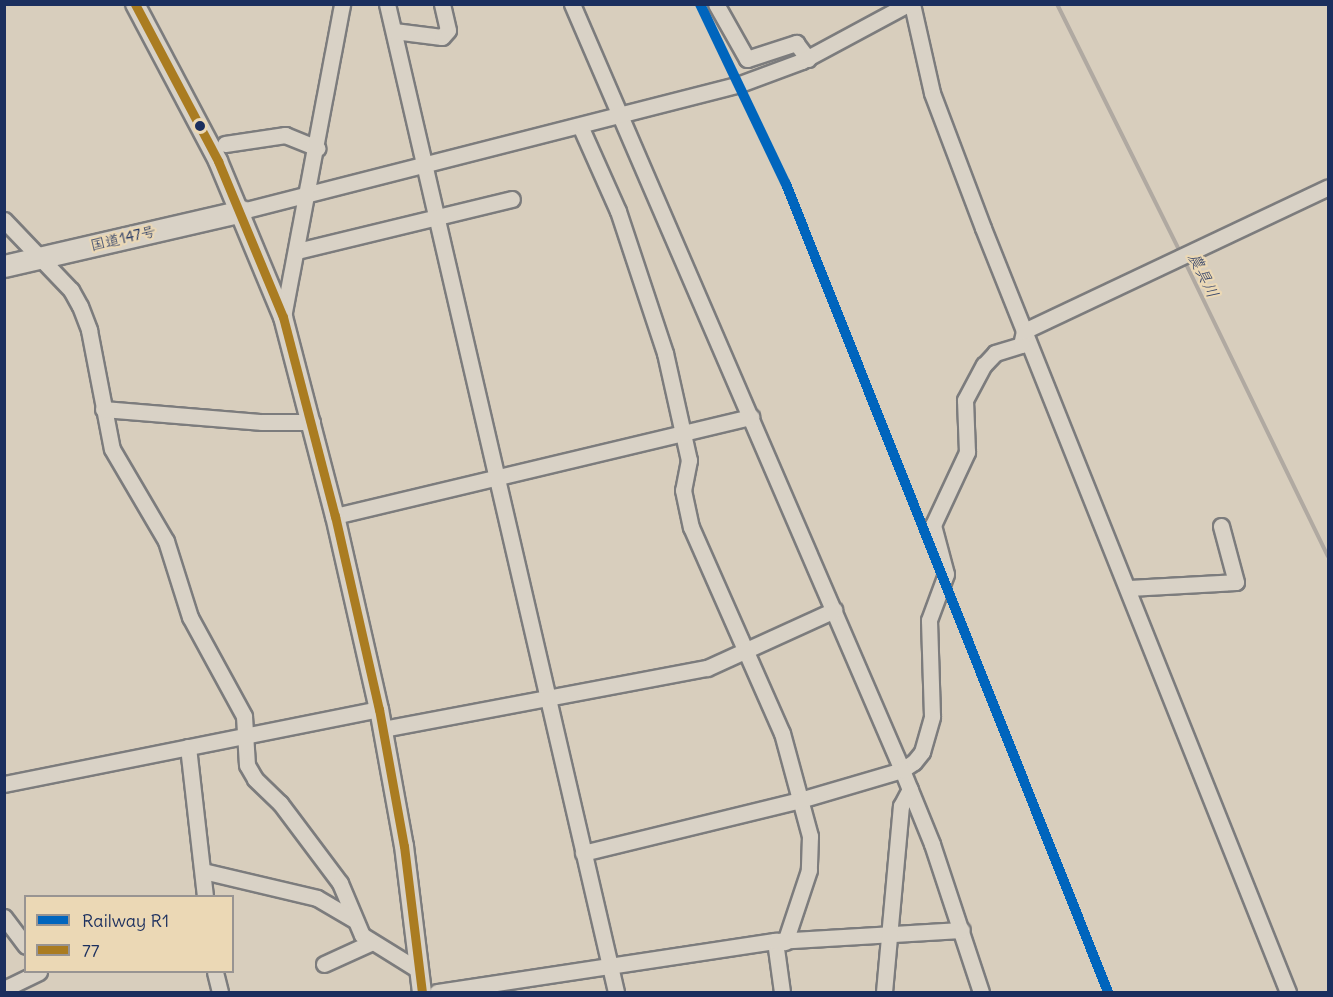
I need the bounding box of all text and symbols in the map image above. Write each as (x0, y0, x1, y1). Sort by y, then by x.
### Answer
unlabelled marker (194, 120, 206, 132)
street label: 国道147号 (88, 222, 158, 254)
water label: 農具川 (1185, 249, 1223, 301)
legend (24, 895, 234, 973)
text: Railway R1 (82, 909, 169, 932)
text: 77 (82, 939, 100, 962)

